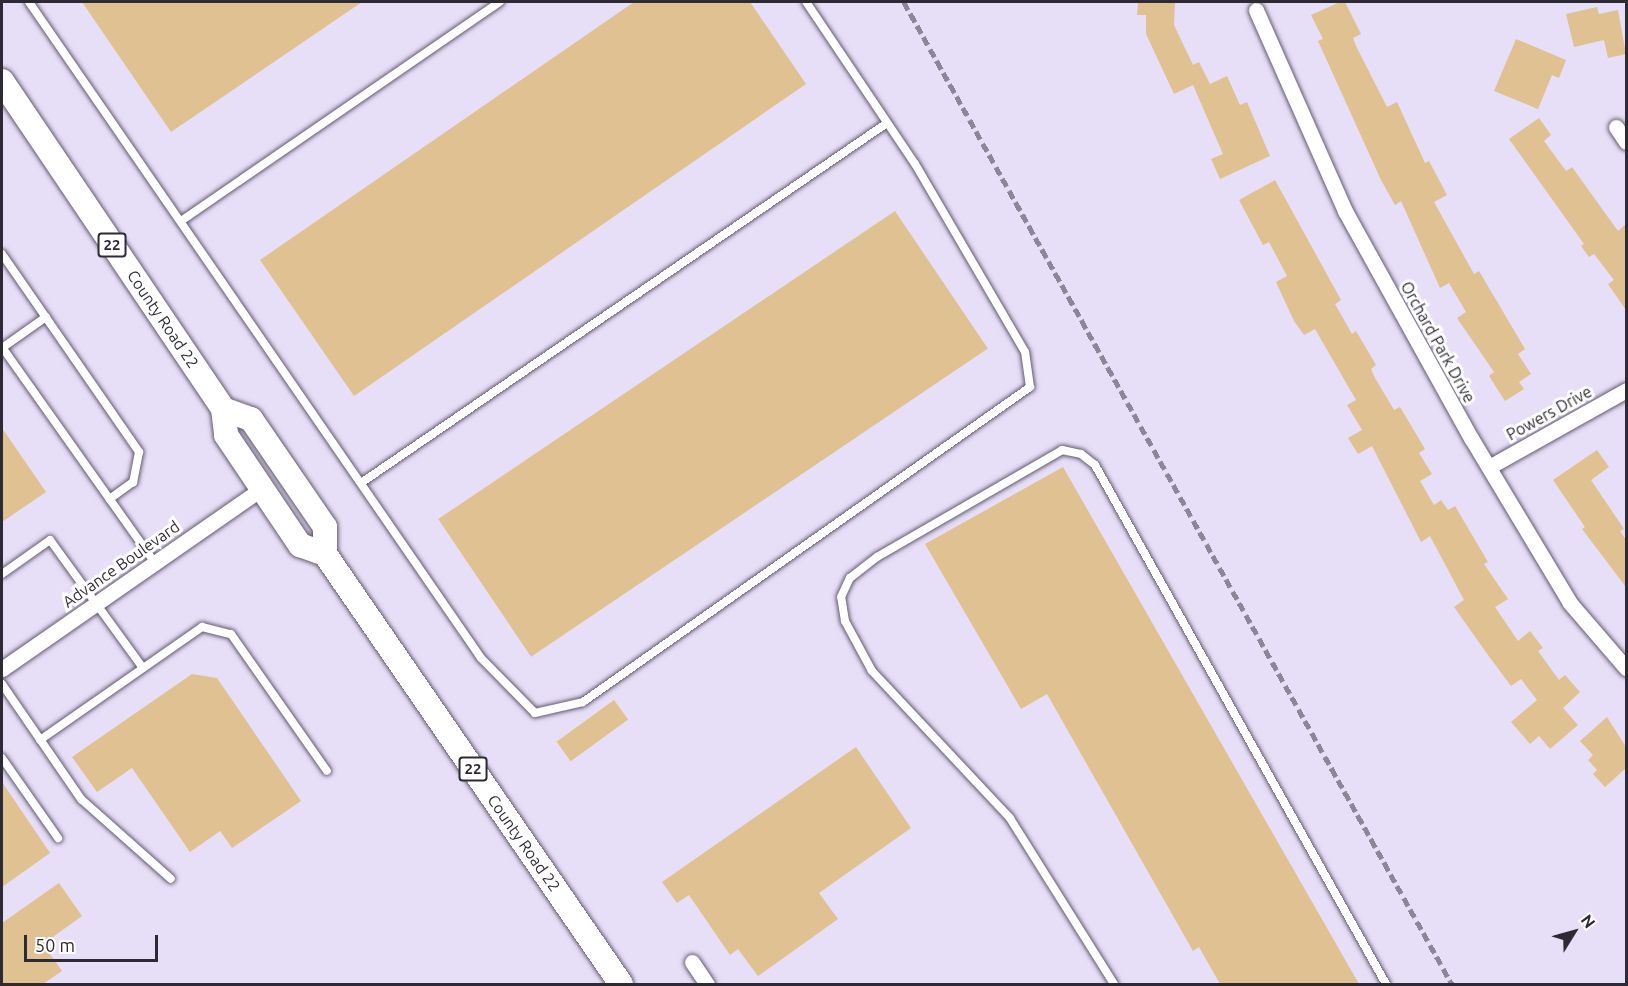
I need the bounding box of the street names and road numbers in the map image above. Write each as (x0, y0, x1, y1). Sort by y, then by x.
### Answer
road number: 22 (97, 233, 127, 257)
street label: County Road 22 (123, 267, 203, 371)
street label: Orchard Park Drive (1397, 278, 1479, 406)
street label: Powers Drive (1503, 382, 1595, 444)
street label: Advance Boulevard (59, 517, 183, 611)
road number: 22 (458, 757, 488, 781)
street label: County Road 22 (484, 791, 564, 895)

